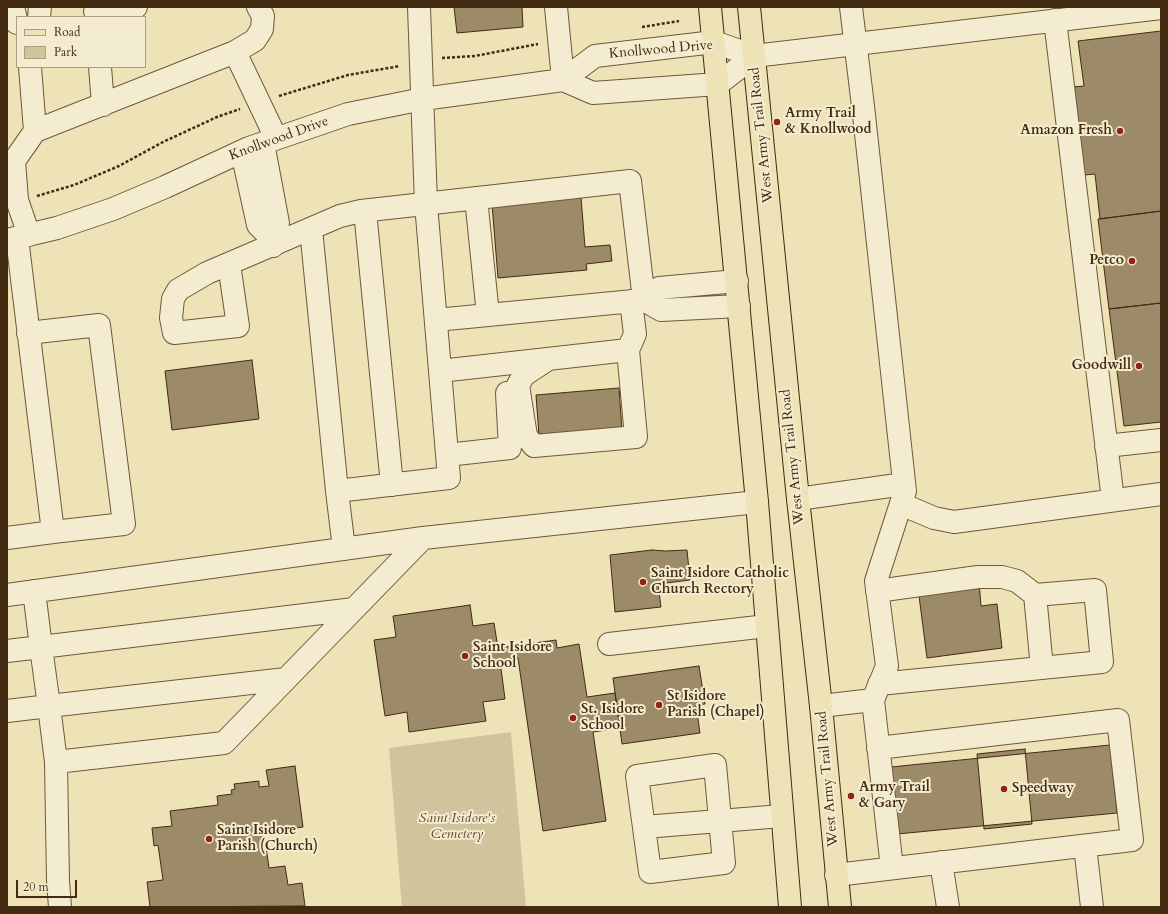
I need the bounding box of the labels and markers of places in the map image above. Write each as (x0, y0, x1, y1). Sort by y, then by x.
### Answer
place label: Army Trail & Knollwood (785, 106, 872, 138)
marker: Army Trail & Knollwood (772, 117, 782, 127)
place label: Amazon Fresh (1020, 123, 1112, 139)
marker: Amazon Fresh (1115, 126, 1125, 136)
place label: Petco (1089, 253, 1124, 269)
marker: Petco (1127, 256, 1137, 266)
place label: Goodwill (1071, 358, 1131, 374)
marker: Goodwill (1134, 361, 1144, 371)
place label: Saint Isidore Catholic Church Rectory (651, 566, 789, 598)
marker: Saint Isidore Catholic Church Rectory (638, 577, 648, 587)
place label: Saint Isidore School (473, 640, 552, 672)
marker: Saint Isidore School (460, 651, 470, 661)
place label: St Isidore Parish (Chapel) (667, 689, 765, 722)
marker: St Isidore Parish (Chapel) (654, 700, 664, 710)
place label: St. Isidore School (581, 702, 644, 734)
marker: St. Isidore School (568, 713, 578, 723)
place label: Army Trail & Gary (859, 780, 930, 812)
place label: Speedway (1012, 781, 1074, 797)
marker: Speedway (999, 784, 1009, 794)
marker: Army Trail & Gary (846, 791, 856, 801)
place label: Saint Isidore Parish (Church) (217, 823, 318, 856)
marker: Saint Isidore Parish (Church) (204, 834, 214, 844)

